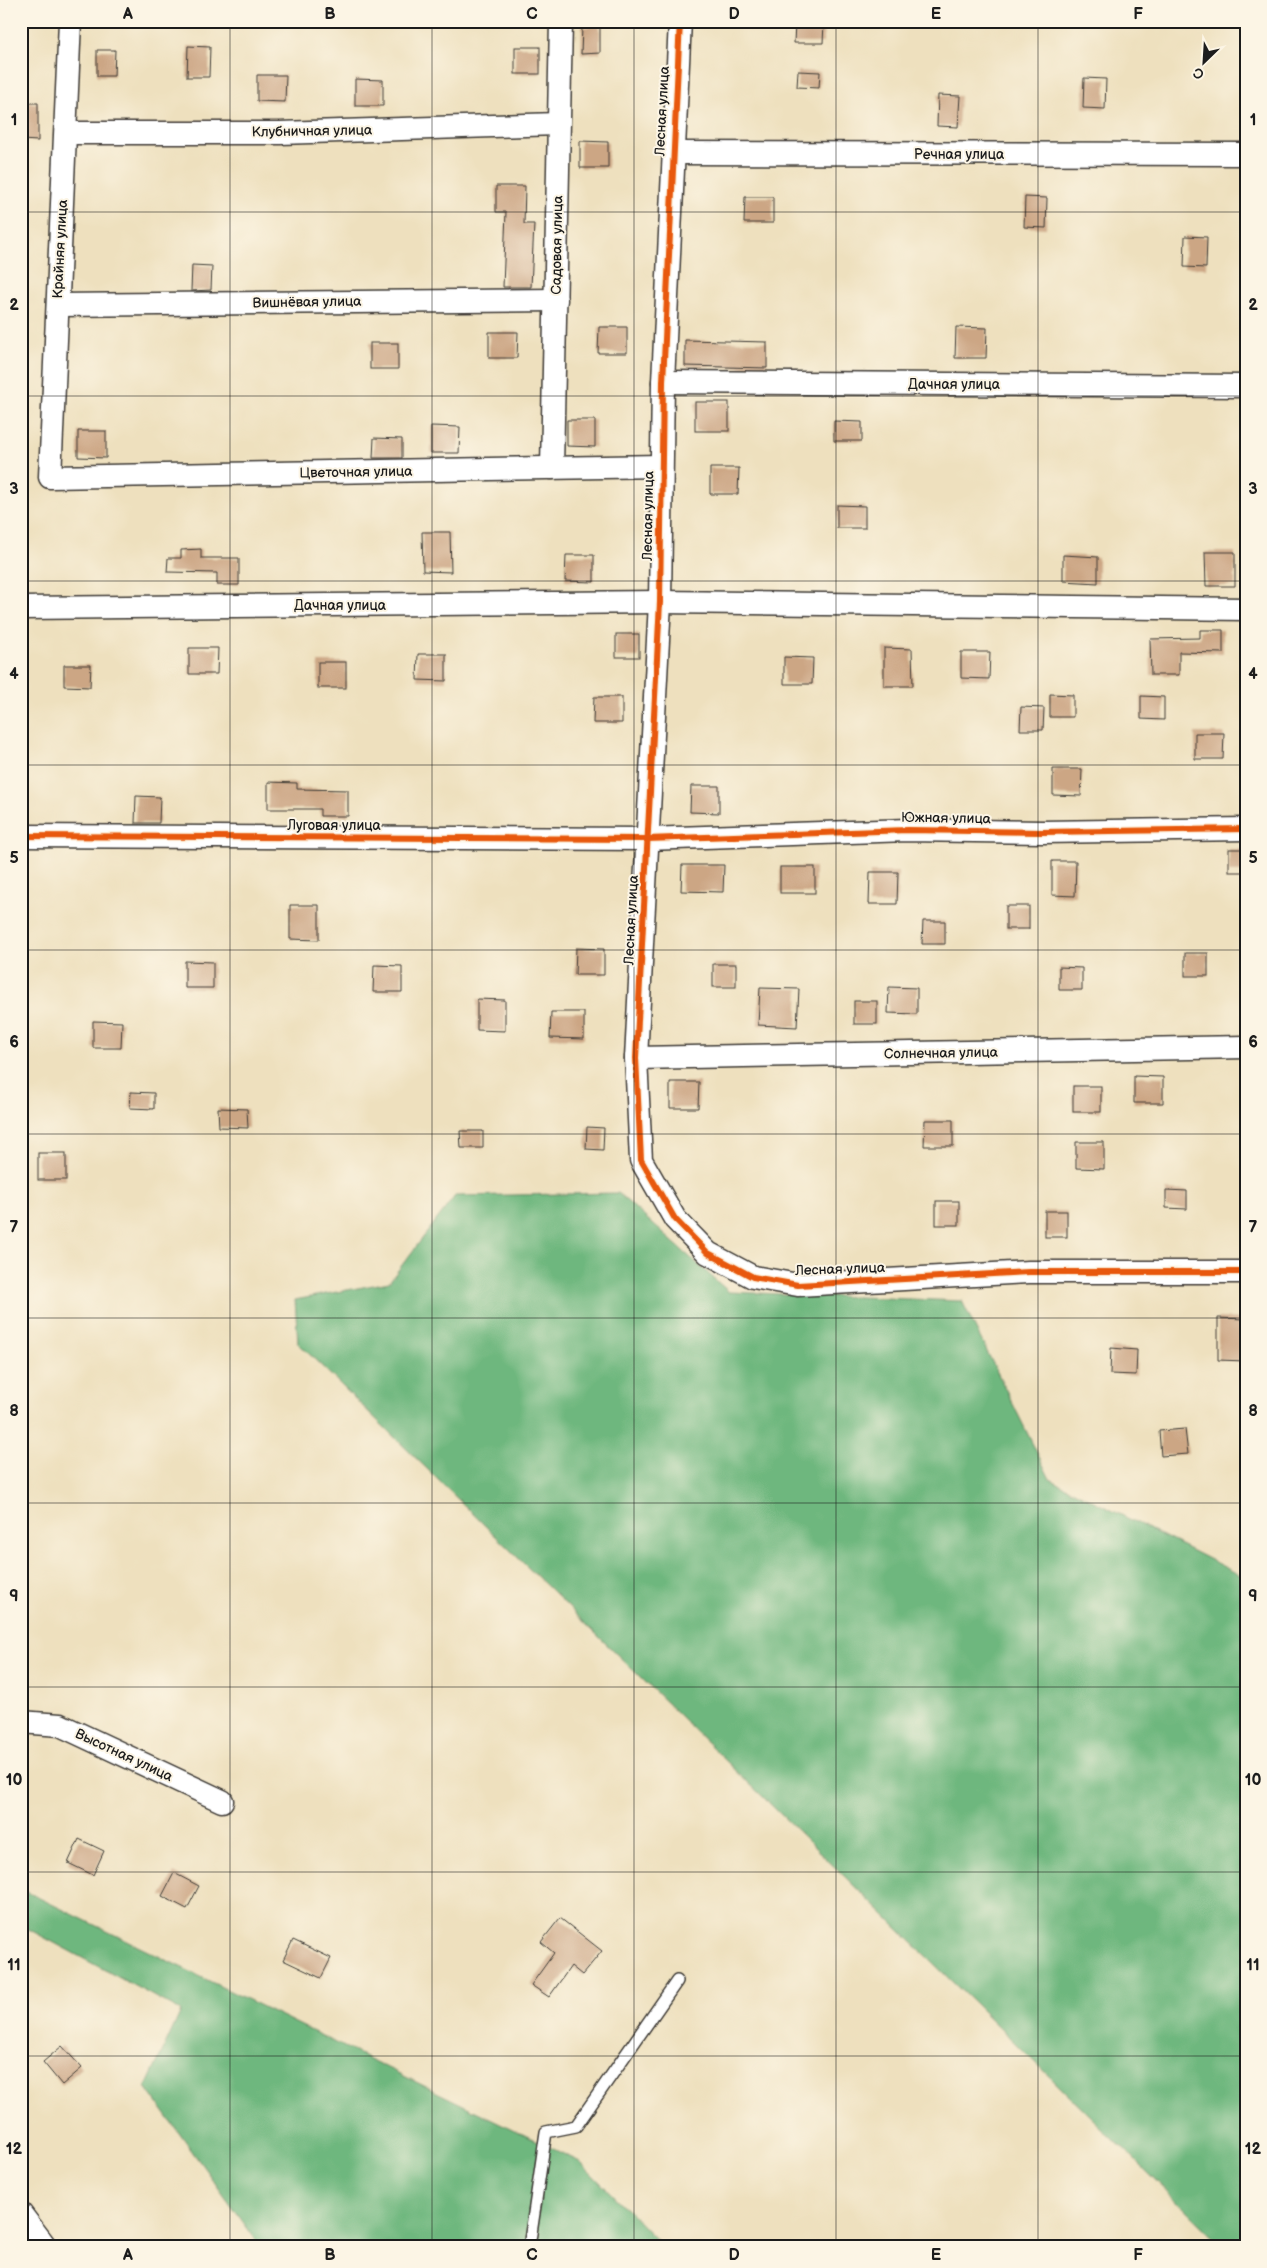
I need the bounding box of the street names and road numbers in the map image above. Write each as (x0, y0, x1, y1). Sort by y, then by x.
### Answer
street label: Лесная улица (651, 65, 673, 157)
street label: Клубничная улица (252, 121, 373, 141)
street label: Речная улица (914, 146, 1005, 163)
street label: Садовая улица (548, 194, 566, 295)
street label: Крайняя улица (49, 198, 71, 299)
street label: Вишнёвая улица (252, 293, 362, 311)
street label: Дачная улица (908, 376, 1001, 393)
street label: Цветочная улица (299, 463, 413, 481)
street label: Лесная улица (639, 470, 657, 562)
street label: Дачная улица (294, 597, 387, 614)
street label: Южная улица (901, 809, 992, 827)
street label: Луговая улица (286, 817, 382, 834)
street label: Лесная улица (620, 874, 642, 966)
street label: Солнечная улица (884, 1043, 999, 1062)
street label: Лесная улица (794, 1259, 886, 1279)
street label: Высотная улица (72, 1725, 176, 1785)

